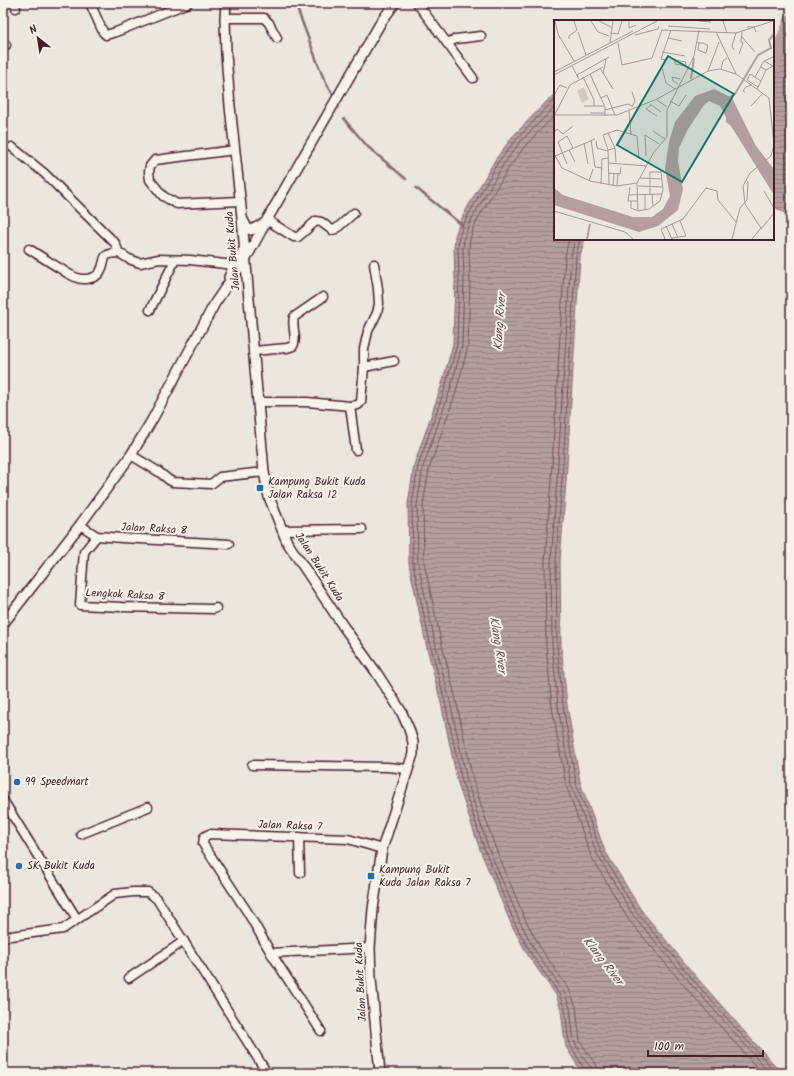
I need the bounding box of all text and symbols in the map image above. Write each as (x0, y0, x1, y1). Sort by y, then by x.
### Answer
north arrow (18, 18, 58, 58)
inset map (554, 20, 774, 240)
text: N (26, 21, 41, 40)
street label: Jalan Bukit Kuda (221, 211, 245, 291)
water label: Klang River (489, 290, 512, 351)
place label: Kampung Bukit Kuda Jalan Raksa 12 (268, 473, 366, 504)
marker: Kampung Bukit Kuda Jalan Raksa 12 (255, 483, 265, 493)
street label: Jalan Raksa 8 (121, 518, 188, 540)
street label: Jalan Bukit Kuda (290, 529, 348, 605)
street label: Lengkok Raksa 8 (85, 584, 165, 606)
water label: Klang River (484, 615, 512, 678)
place label: 99 Speedmart (25, 773, 89, 791)
marker: 99 Speedmart (12, 777, 22, 787)
street label: Jalan Raksa 7 (257, 816, 323, 836)
place label: SK Bukit Kuda (27, 857, 95, 875)
marker: SK Bukit Kuda (14, 861, 24, 871)
place label: Kampung Bukit Kuda Jalan Raksa 7 (379, 861, 471, 892)
marker: Kampung Bukit Kuda Jalan Raksa 7 (366, 871, 376, 881)
water label: Klang River (578, 933, 630, 992)
street label: Jalan Bukit Kuda (350, 942, 372, 1022)
scale bar (648, 1032, 763, 1058)
text: 100 m (654, 1037, 685, 1056)

